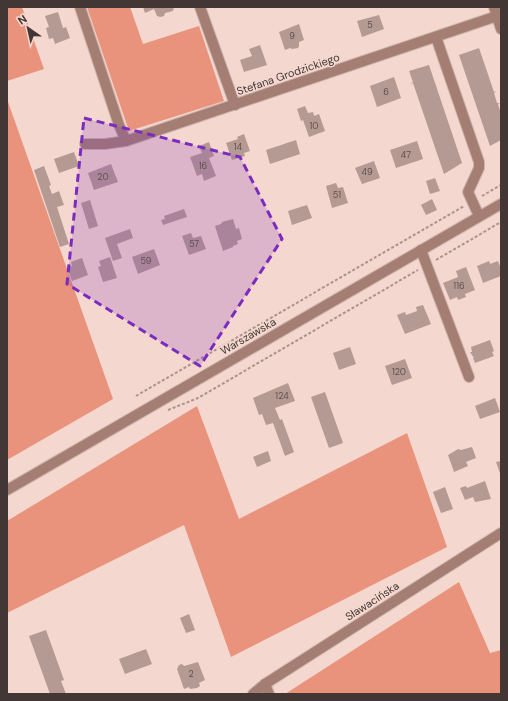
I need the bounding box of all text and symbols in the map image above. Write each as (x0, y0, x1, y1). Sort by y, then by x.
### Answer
north arrow (8, 8, 48, 48)
text: N (15, 12, 30, 28)
house number: 5 (367, 19, 373, 31)
house number: 9 (289, 30, 295, 42)
street label: Stefana Grodzickiego (235, 50, 341, 98)
house number: 6 (383, 86, 389, 98)
house number: 10 (310, 120, 318, 132)
house number: 14 (234, 141, 243, 153)
house number: 47 (401, 149, 411, 161)
house number: 16 (199, 160, 208, 172)
house number: 49 (361, 166, 373, 178)
house number: 20 (97, 171, 109, 183)
house number: 51 (333, 189, 341, 201)
house number: 57 (189, 238, 199, 250)
house number: 59 (141, 255, 152, 267)
house number: 116 (453, 280, 465, 292)
street label: Warszawska (218, 314, 278, 358)
house number: 120 (392, 366, 406, 378)
house number: 124 (275, 390, 289, 402)
street label: Sławacińska (342, 578, 402, 624)
house number: 2 (188, 668, 194, 680)

